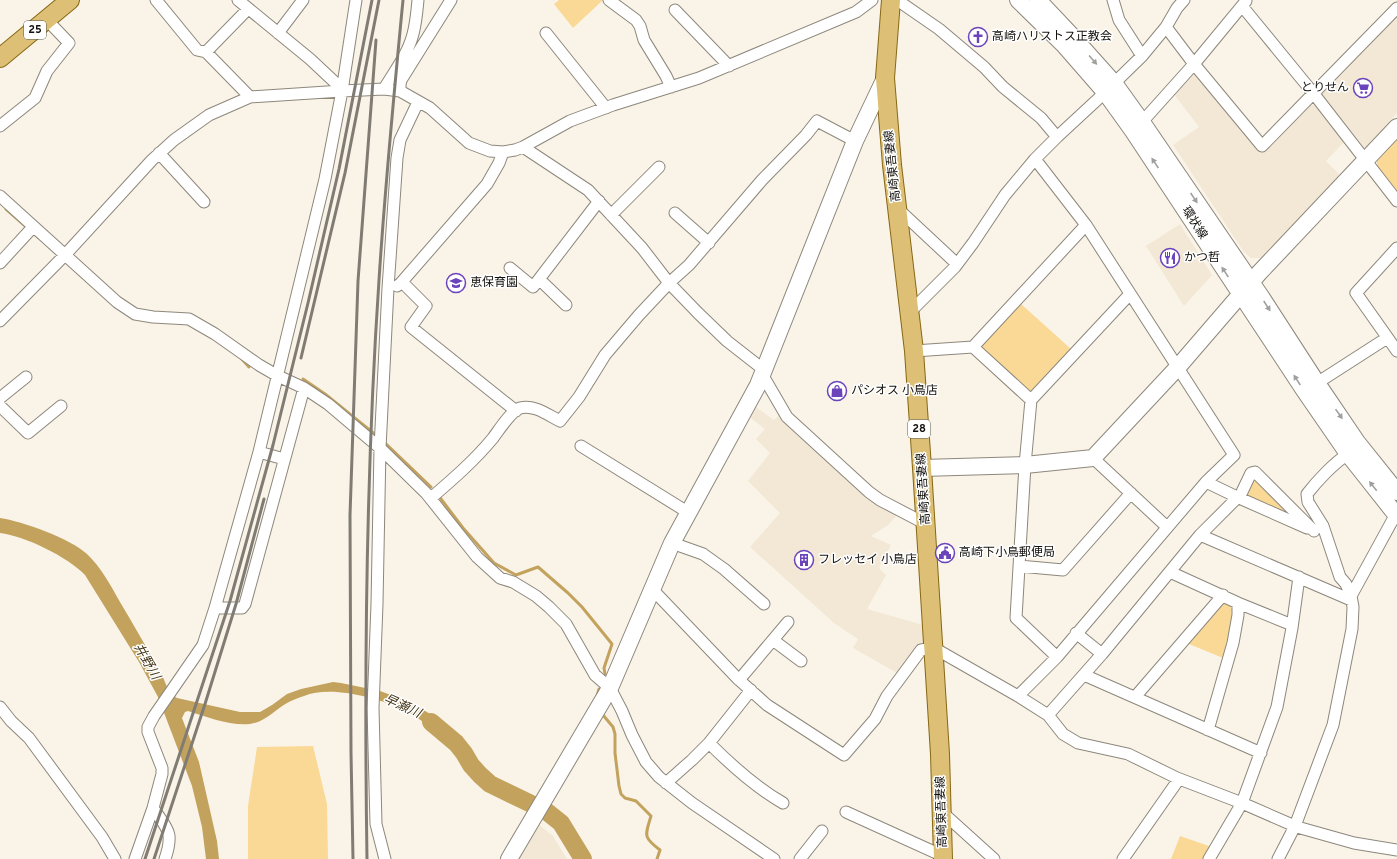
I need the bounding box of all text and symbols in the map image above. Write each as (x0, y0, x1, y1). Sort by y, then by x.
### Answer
road number: 25 (24, 21, 46, 39)
church icon: 高崎ハリストス正教会 (967, 26, 989, 48)
place label: 高崎ハリストス正教会 (992, 29, 1112, 45)
one-way arrow (1088, 54, 1097, 65)
supermarket icon: とりせん (1352, 77, 1374, 99)
place label: とりせん (1301, 80, 1349, 96)
street label: 高崎東吾妻線 (881, 129, 905, 203)
one-way arrow (1151, 157, 1158, 169)
one-way arrow (1191, 192, 1198, 204)
street label: 環状線 (1177, 204, 1211, 242)
restaurant icon: かつ哲 (1159, 247, 1181, 269)
place label: かつ哲 (1184, 250, 1220, 266)
one-way arrow (1222, 266, 1229, 278)
school or university icon: 恵保育園 (445, 272, 467, 294)
place label: 恵保育園 (470, 275, 518, 291)
one-way arrow (1263, 301, 1271, 311)
one-way arrow (1293, 375, 1301, 385)
shop icon: パシオス 小鳥店 (826, 380, 848, 402)
place label: パシオス 小鳥店 (851, 383, 938, 399)
one-way arrow (1335, 409, 1343, 420)
road number: 28 (908, 420, 930, 438)
street label: 高崎東吾妻線 (914, 453, 934, 525)
one-way arrow (1369, 480, 1377, 491)
public building icon: 高崎下小鳥郵便局 (934, 542, 956, 564)
place label: 高崎下小鳥郵便局 (959, 545, 1055, 561)
building icon: フレッセイ 小鳥店 (793, 549, 815, 571)
place label: フレッセイ 小鳥店 (818, 552, 917, 568)
water label: 井野川 (129, 641, 164, 685)
water label: 早瀬川 (381, 692, 425, 723)
street label: 高崎東吾妻線 (933, 776, 951, 848)

